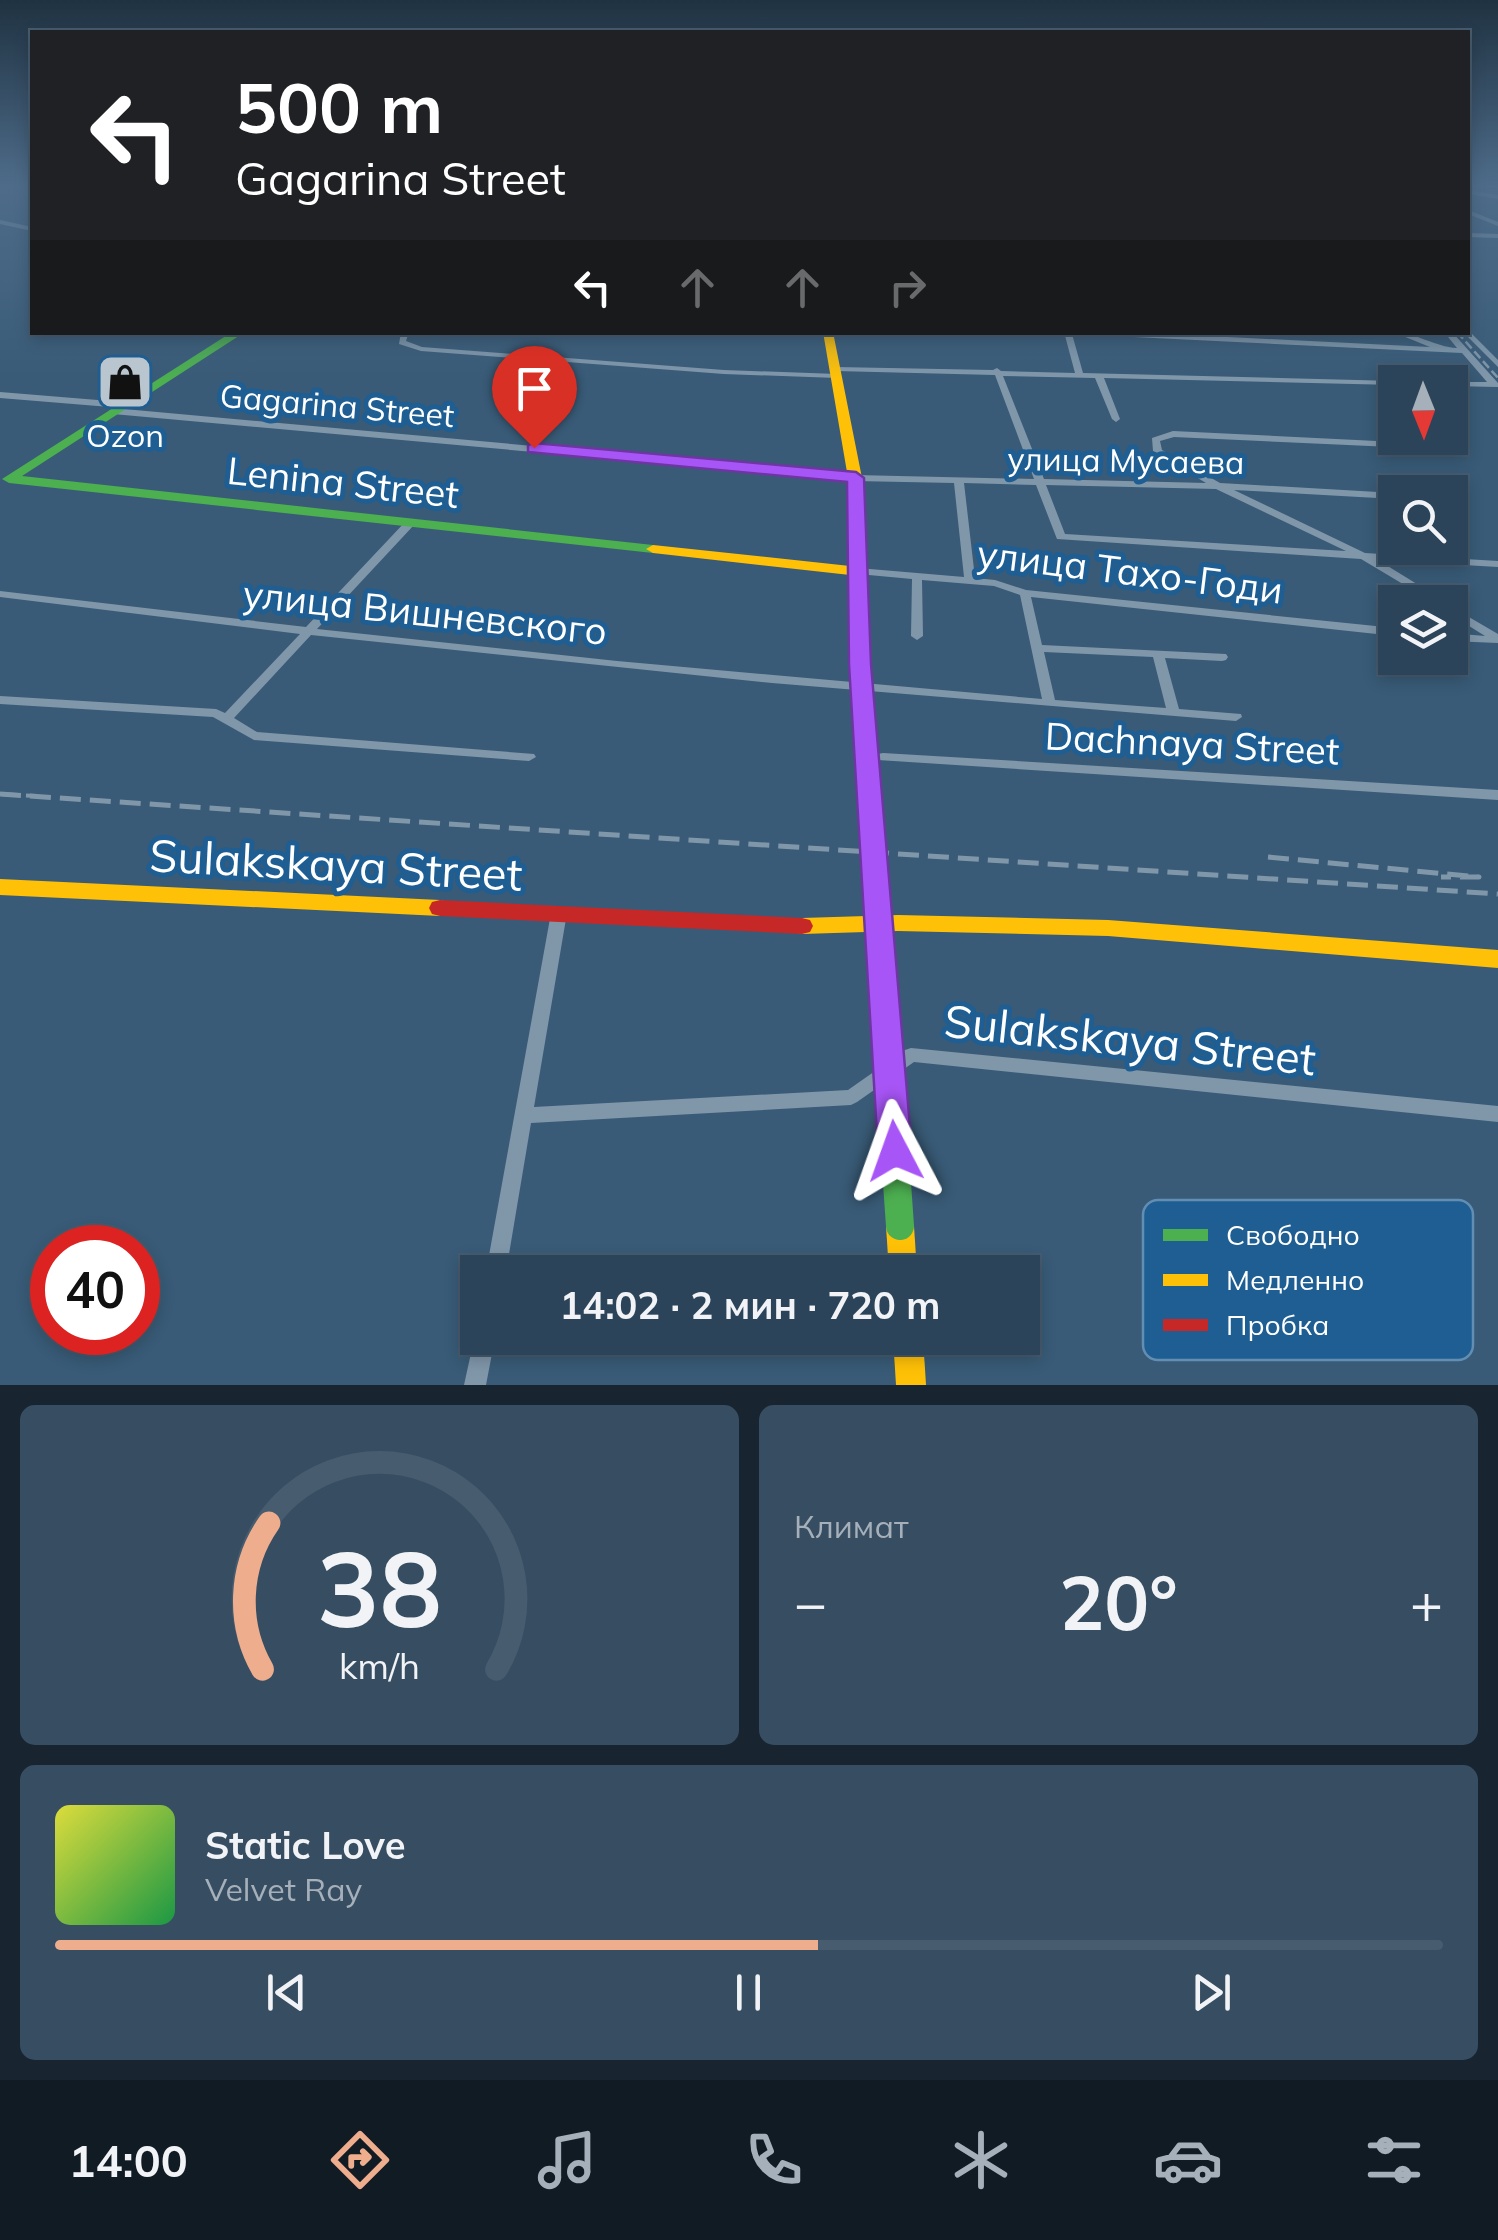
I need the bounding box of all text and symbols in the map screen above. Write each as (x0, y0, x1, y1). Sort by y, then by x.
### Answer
text: 500 m (235, 63, 443, 151)
icon: left (70, 70, 200, 200)
text: Gagarina Street (235, 150, 566, 206)
icon: left (565, 260, 620, 315)
icon: ahead (670, 260, 725, 315)
icon: ahead (775, 260, 830, 315)
icon: right (880, 260, 935, 315)
pin (492, 346, 577, 449)
shop icon: Ozon (95, 352, 155, 412)
icon: arrive (507, 361, 562, 416)
north arrow (1378, 365, 1468, 455)
map controls (1378, 365, 1468, 675)
street label: Gagarina Street (218, 375, 456, 435)
place label: Ozon (86, 415, 164, 455)
street label: улица Мусаева (1007, 438, 1245, 482)
street label: Lenina Street (225, 446, 461, 518)
button: search (1378, 475, 1468, 565)
street label: улица Тахо-Годи (975, 528, 1286, 614)
street label: улица Вишневского (241, 569, 610, 655)
button: layers (1378, 585, 1468, 675)
street label: Dachnaya Street (1044, 711, 1340, 775)
street label: Sulakskaya Street (148, 826, 524, 902)
street label: Sulakskaya Street (942, 992, 1319, 1086)
position arrow (843, 1099, 947, 1203)
legend (1143, 1200, 1473, 1360)
text: Свободно (1226, 1217, 1360, 1252)
speed limit sign: 40 (30, 1225, 160, 1355)
text: Медленно (1226, 1262, 1364, 1297)
text: 14:02 · 2 мин · 720 m (560, 1281, 940, 1329)
text: Пробка (1226, 1307, 1329, 1342)
text: Климат (794, 1506, 908, 1546)
text: 38 (317, 1522, 442, 1653)
text: 20° (1059, 1555, 1178, 1649)
text: − (794, 1568, 827, 1637)
text: + (1410, 1568, 1443, 1637)
text: km/h (339, 1643, 420, 1688)
text: Static Love (205, 1821, 406, 1869)
text: Velvet Ray (205, 1869, 362, 1909)
icon: previous (259, 1965, 314, 2020)
icon: pause (721, 1965, 776, 2020)
icon: next (1184, 1965, 1239, 2020)
icon: directions (325, 2125, 395, 2195)
icon: music (532, 2125, 602, 2195)
icon: phone (739, 2125, 809, 2195)
icon: climate (946, 2125, 1016, 2195)
icon: car (1153, 2125, 1223, 2195)
icon: filters (1359, 2125, 1429, 2195)
text: 14:00 (68, 2132, 188, 2188)

